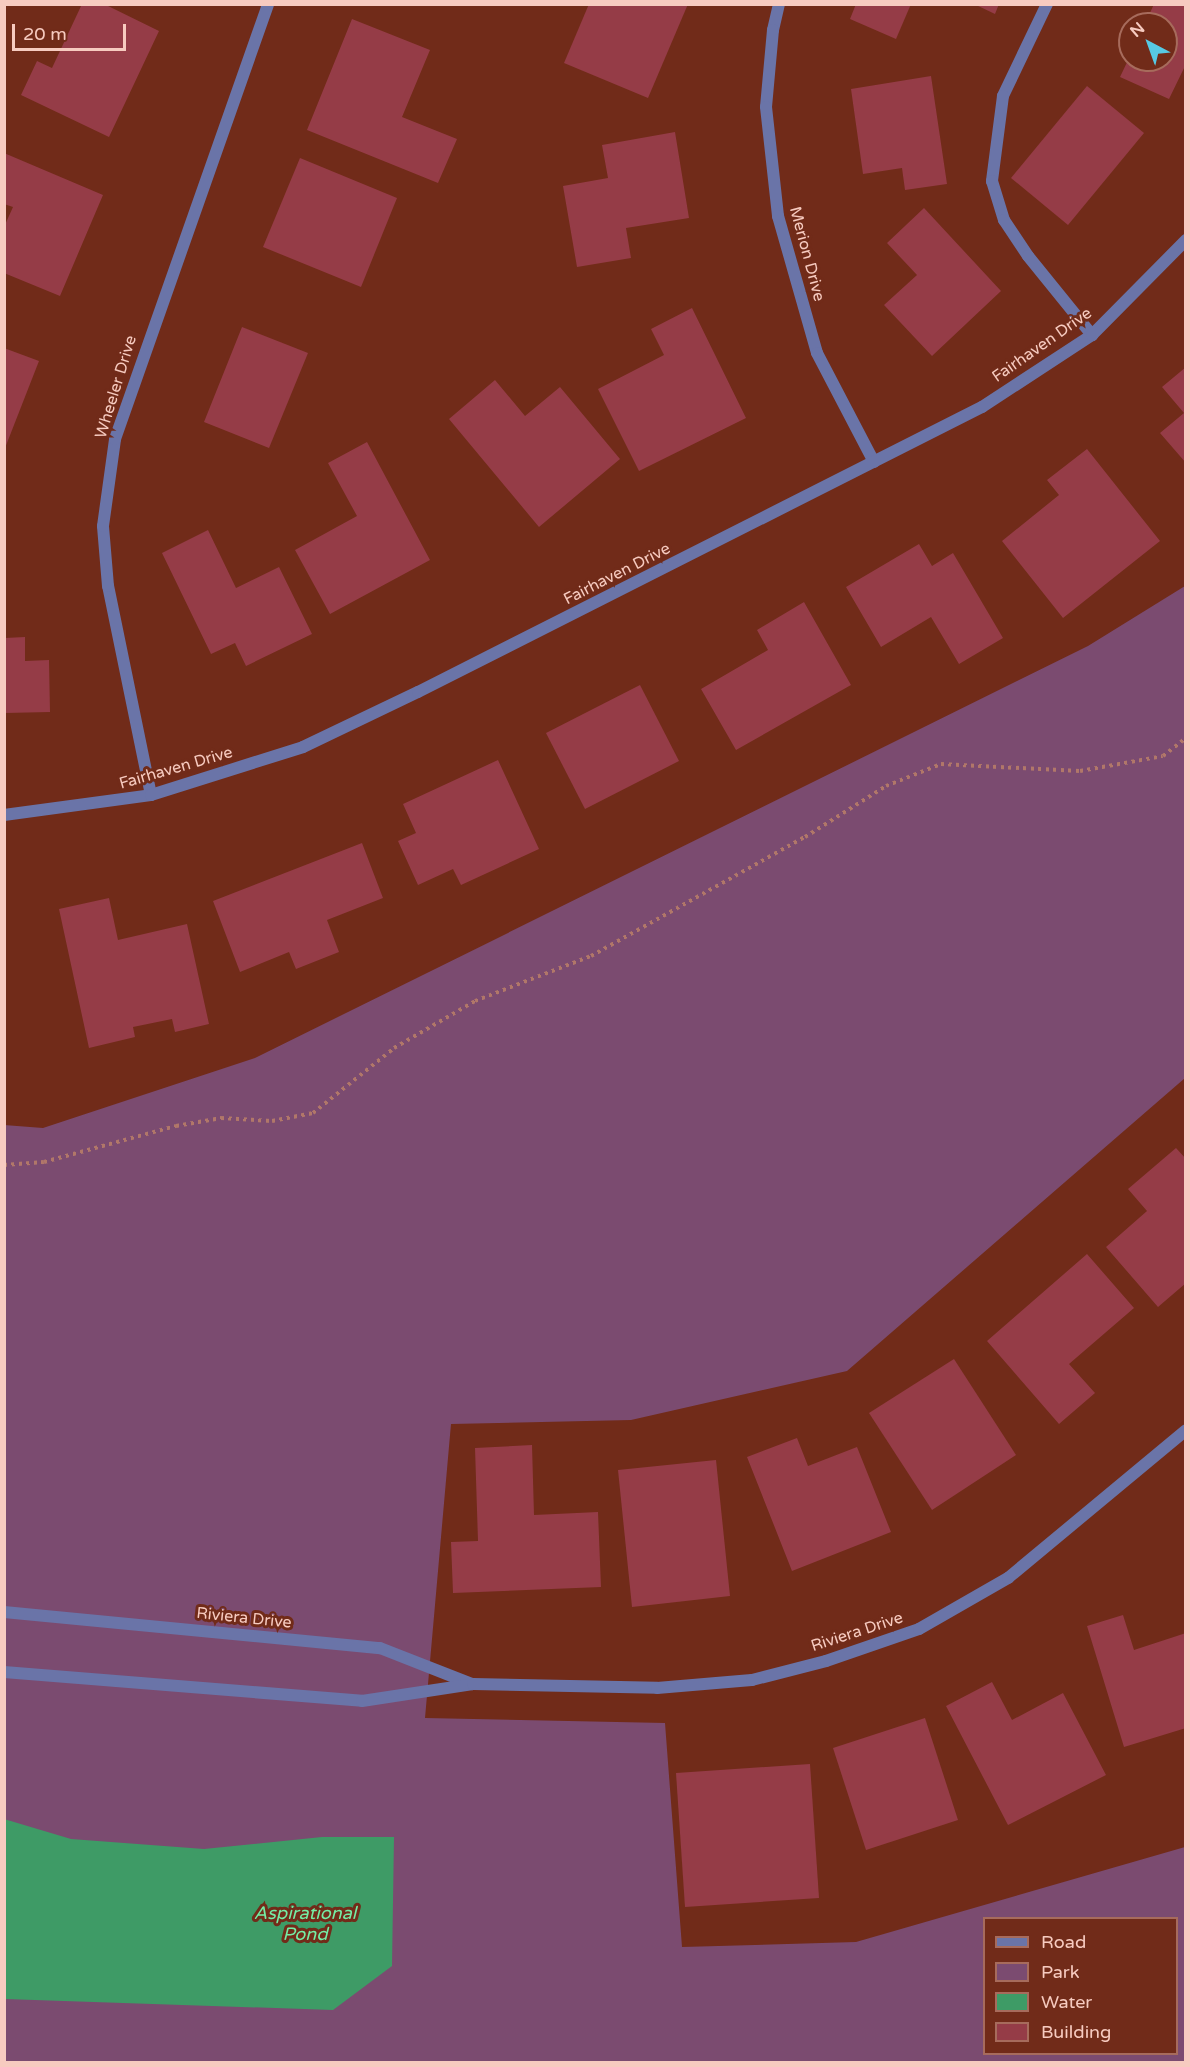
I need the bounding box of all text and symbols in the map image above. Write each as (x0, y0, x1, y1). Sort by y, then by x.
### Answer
scale bar (15, 12, 129, 50)
north arrow (1118, 12, 1178, 72)
text: N (1126, 18, 1149, 42)
text: 20 m (23, 23, 67, 45)
street label: Merion Drive (785, 204, 829, 304)
street label: Fairhaven Drive (989, 304, 1095, 386)
street label: Wheeler Drive (91, 333, 141, 441)
street label: Fairhaven Drive (561, 539, 673, 609)
street label: Fairhaven Drive (117, 743, 235, 793)
street label: Riviera Drive (195, 1603, 293, 1633)
street label: Riviera Drive (809, 1608, 905, 1656)
water label: Aspirational Pond (254, 1903, 356, 1946)
legend (983, 1917, 1178, 2055)
text: Road (1041, 1931, 1086, 1953)
text: Park (1041, 1961, 1079, 1983)
text: Water (1041, 1991, 1092, 2013)
text: Building (1041, 2021, 1111, 2043)

